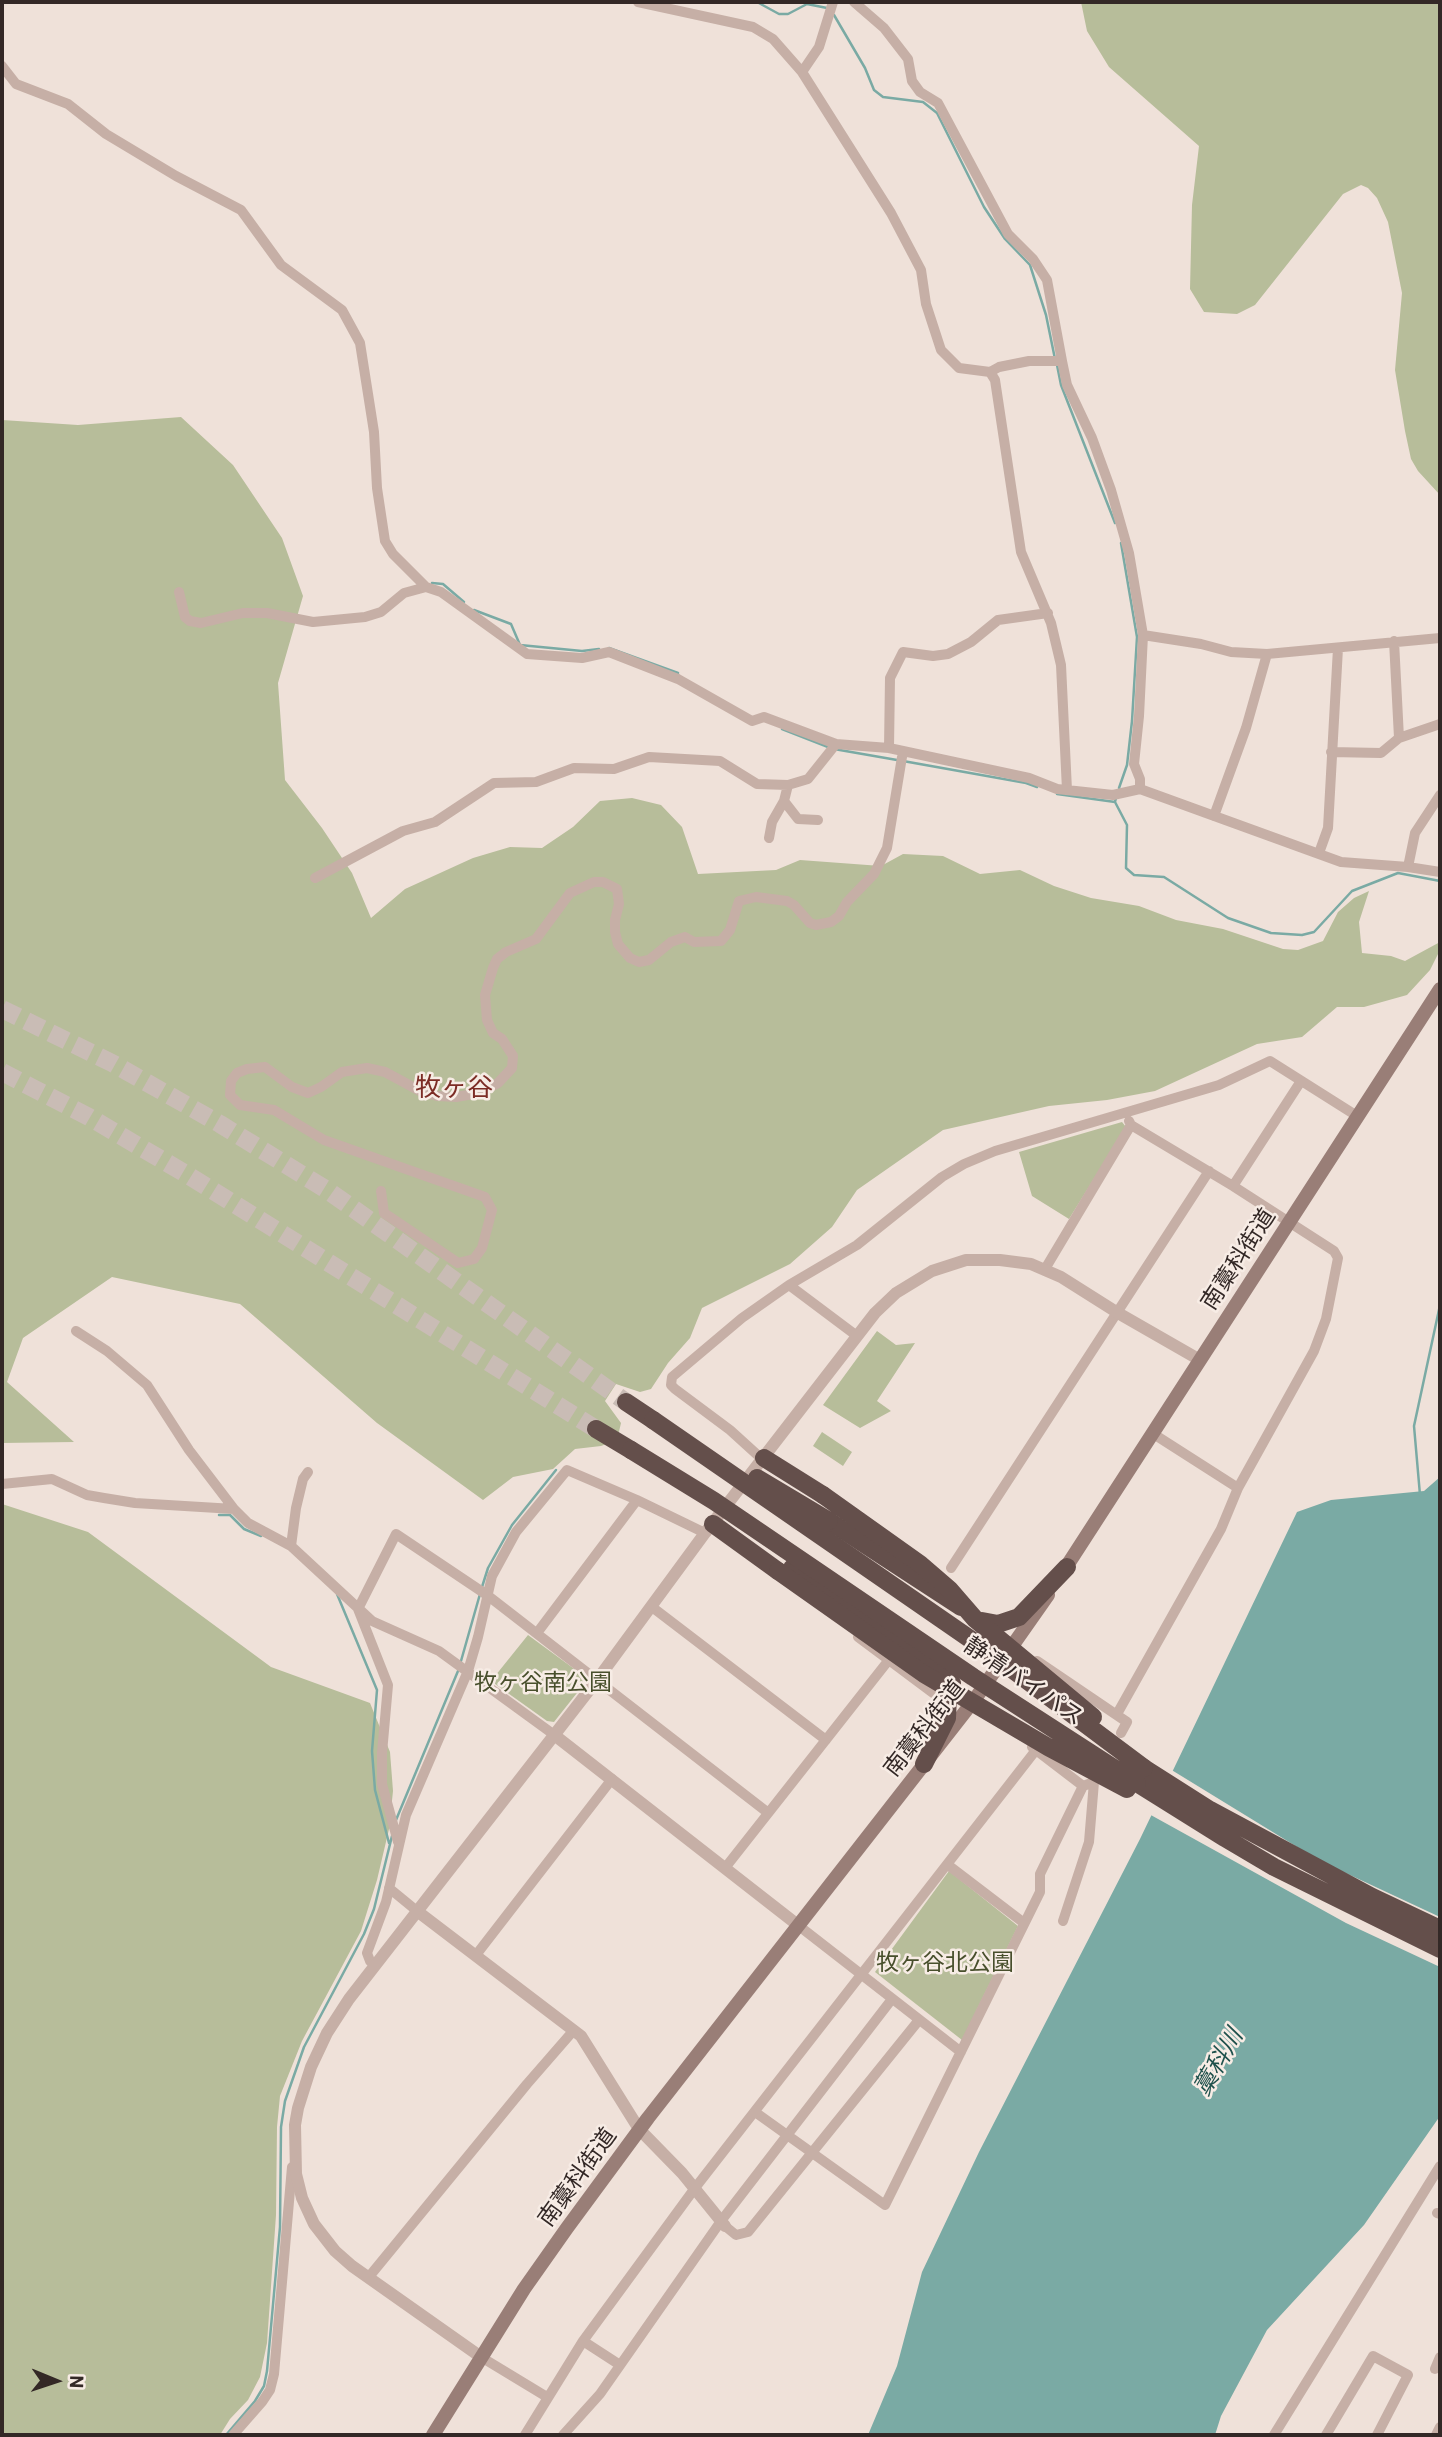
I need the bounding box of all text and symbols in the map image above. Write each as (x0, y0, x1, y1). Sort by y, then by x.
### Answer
district label: 牧ヶ谷 (415, 1071, 493, 1103)
street label: 南藁科街道 (1195, 1203, 1281, 1315)
street label: 静清バイパス (959, 1631, 1089, 1731)
park label: 牧ヶ谷南公園 (474, 1668, 612, 1696)
street label: 南藁科街道 (878, 1674, 970, 1782)
park label: 牧ヶ谷北公園 (876, 1948, 1014, 1976)
water label: 藁科川 (1188, 2024, 1248, 2100)
street label: 南藁科街道 (532, 2122, 622, 2232)
north arrow (21, 2346, 91, 2416)
text: N (66, 2375, 89, 2388)

